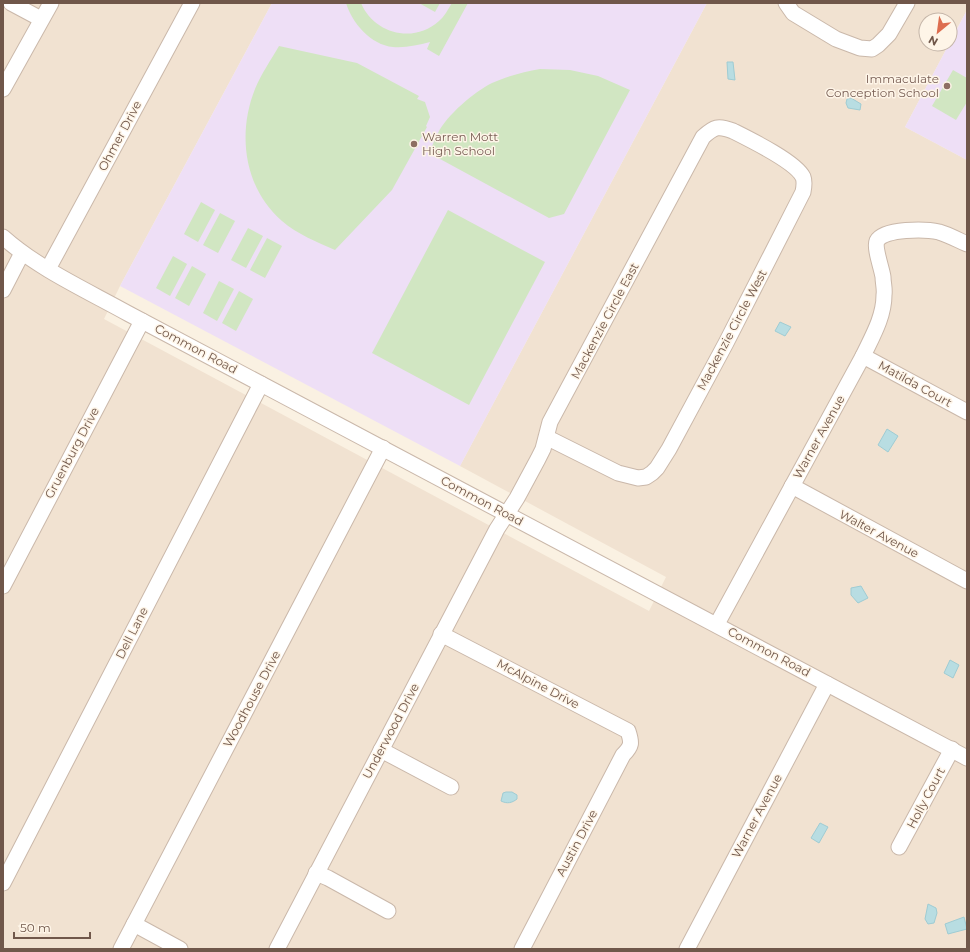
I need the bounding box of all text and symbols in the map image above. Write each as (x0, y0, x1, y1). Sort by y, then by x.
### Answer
north arrow (918, 12, 958, 52)
text: N (926, 32, 940, 49)
place label: Immaculate Conception School (826, 71, 939, 100)
marker: Immaculate Conception School (942, 81, 952, 91)
street label: Ohmer Drive (95, 98, 144, 174)
place label: Warren Mott High School (422, 129, 498, 158)
marker: Warren Mott High School (409, 139, 419, 149)
street label: Mackenzie Circle East (567, 260, 642, 382)
street label: Mackenzie Circle West (693, 267, 770, 393)
street label: Common Road (152, 320, 240, 377)
street label: Matilda Court (876, 357, 955, 410)
street label: Warner Avenue (789, 392, 848, 481)
street label: Gruenburg Drive (41, 405, 102, 501)
street label: Common Road (438, 472, 526, 529)
street label: Walter Avenue (837, 506, 922, 561)
street label: Dell Lane (112, 604, 151, 661)
street label: Common Road (725, 623, 813, 680)
street label: Woodhouse Drive (220, 648, 283, 750)
street label: McAlpine Drive (494, 655, 582, 712)
street label: Underwood Drive (359, 680, 422, 781)
street label: Holly Court (903, 765, 948, 831)
street label: Warner Avenue (728, 771, 785, 860)
street label: Austin Drive (553, 807, 600, 879)
scale bar (14, 914, 90, 940)
text: 50 m (20, 920, 51, 935)

